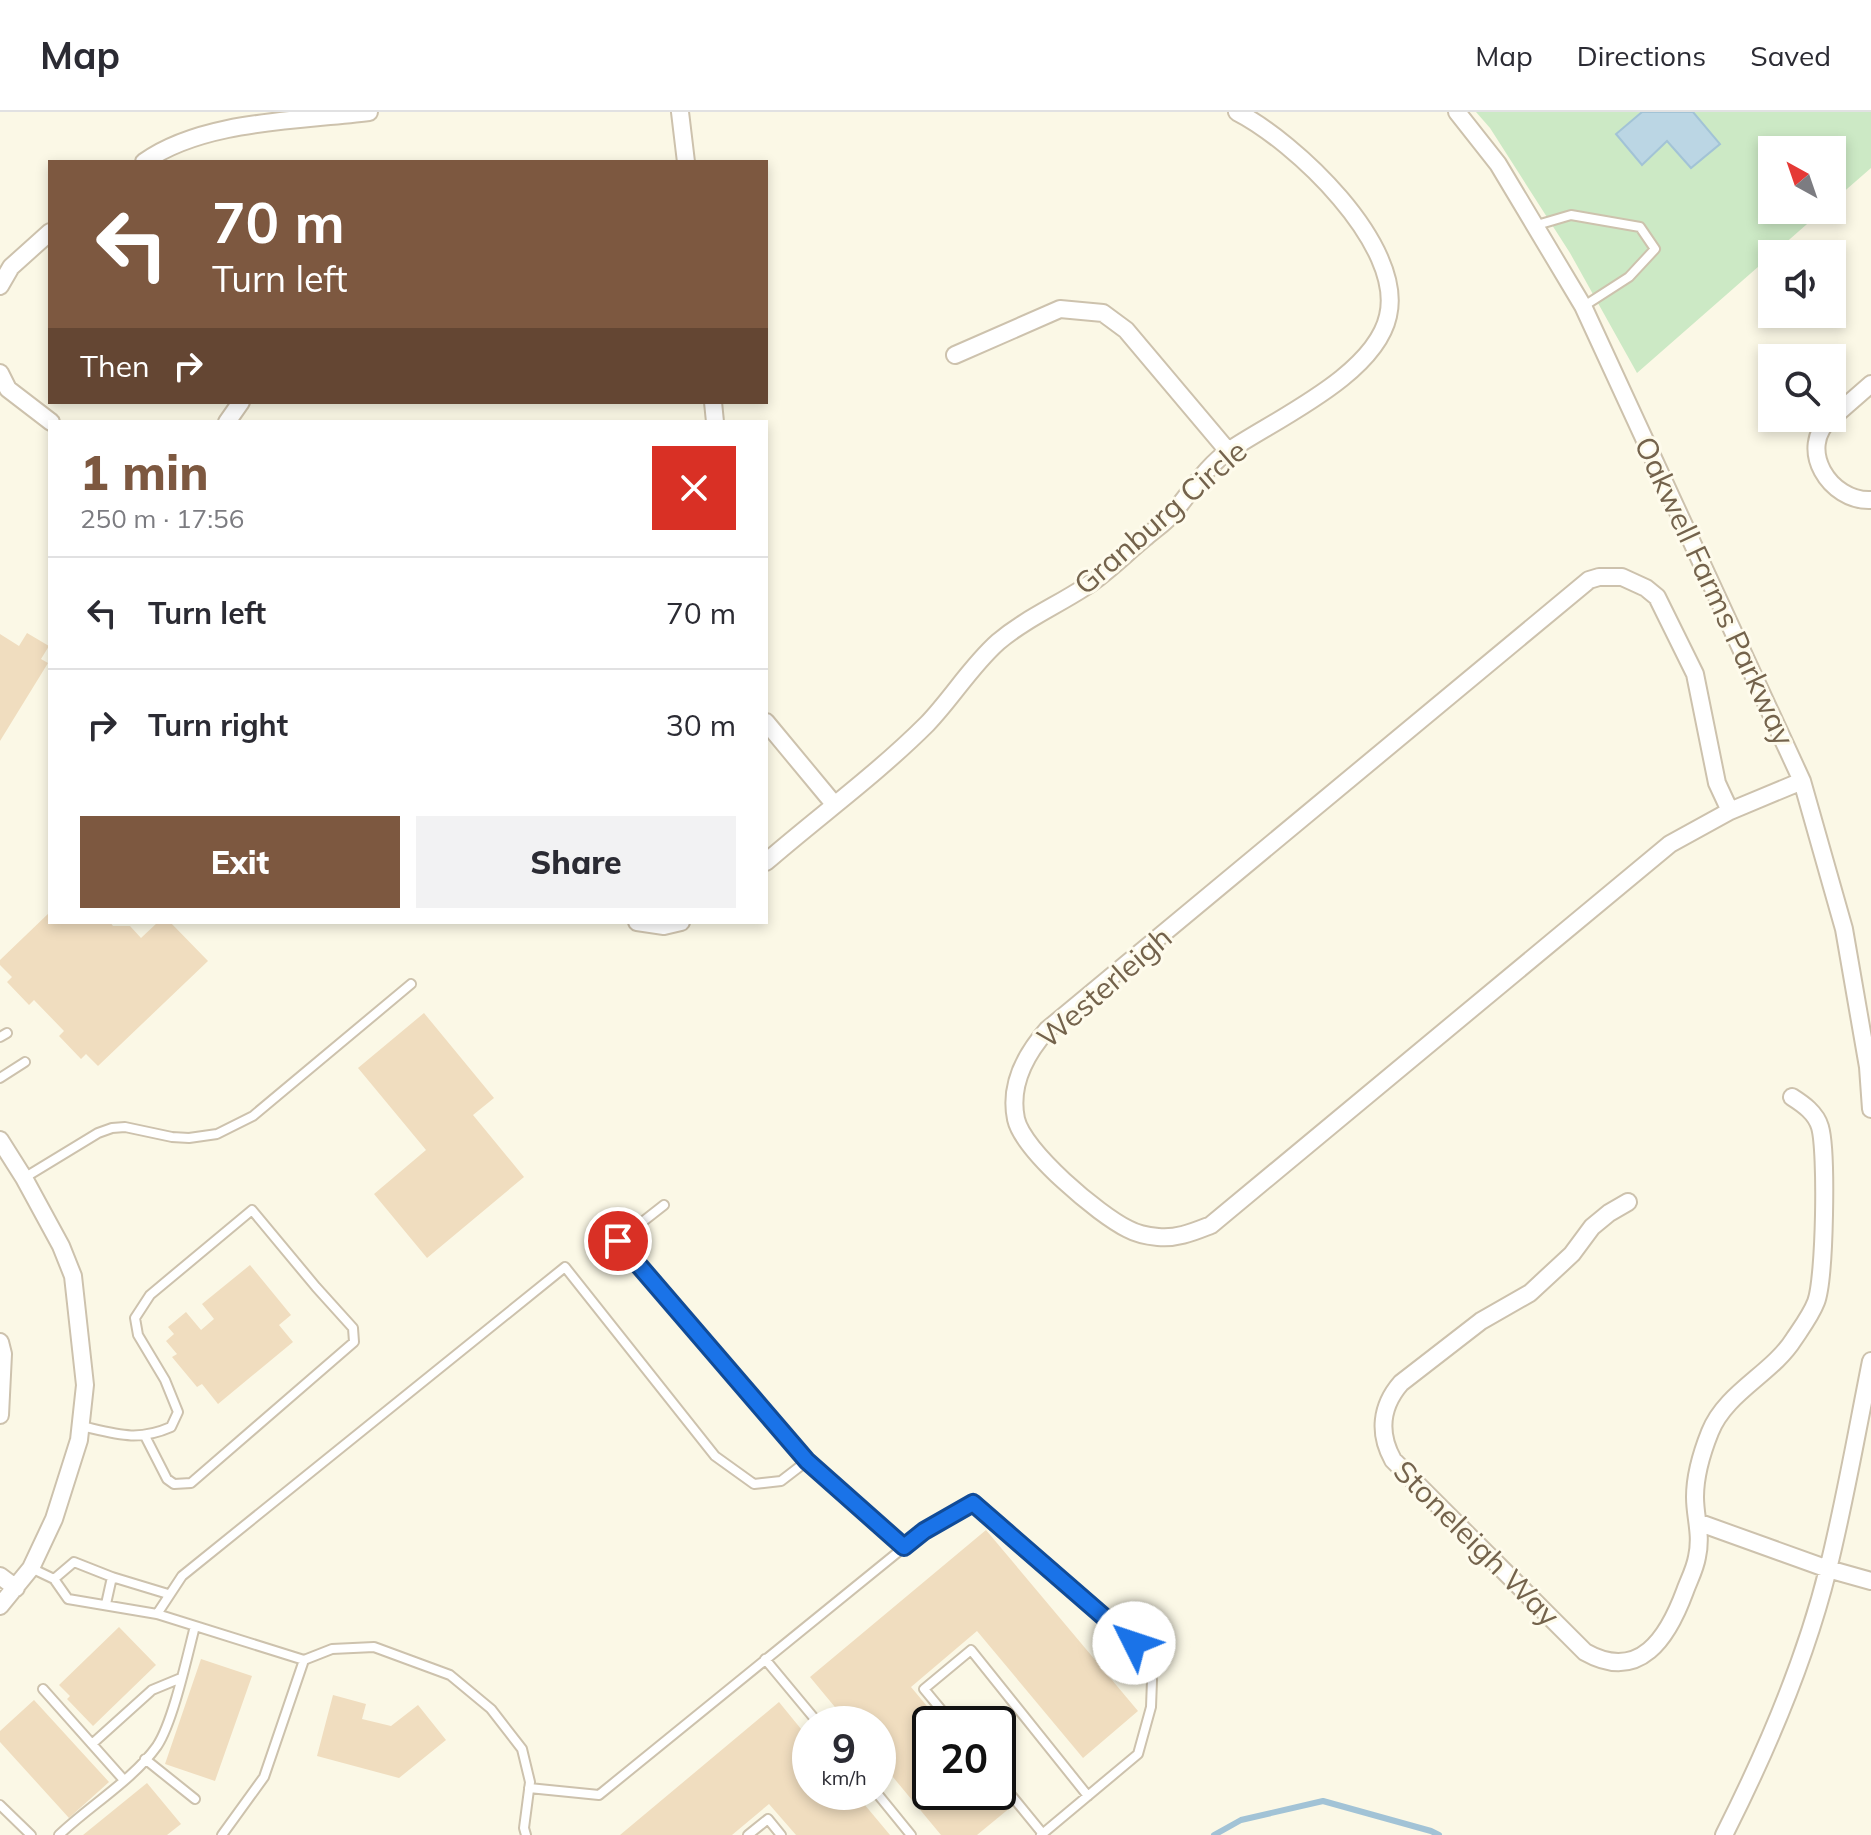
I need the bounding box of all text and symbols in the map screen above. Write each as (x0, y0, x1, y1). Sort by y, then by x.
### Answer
text: Map (40, 31, 120, 79)
text: Map (1475, 38, 1533, 73)
text: Directions (1577, 38, 1706, 73)
text: Saved (1750, 38, 1831, 73)
north arrow (1758, 136, 1846, 224)
map controls (1758, 136, 1846, 432)
text: 70 m (212, 187, 345, 257)
icon: left (80, 192, 184, 296)
button: sound (1758, 240, 1846, 328)
text: Turn left (212, 256, 348, 301)
icon: right (166, 344, 210, 388)
button: search (1758, 344, 1846, 432)
text: Then (80, 347, 150, 385)
street label: Oakwell Farms Parkway (1627, 430, 1803, 752)
street label: Granburg Circle (1066, 432, 1254, 602)
text: 1 min (80, 442, 209, 502)
button: close (652, 446, 736, 530)
text: 250 m · 17:56 (80, 502, 244, 535)
icon: left (80, 591, 124, 635)
text: Turn left (148, 594, 266, 632)
text: 70 m (666, 594, 736, 632)
icon: right (80, 703, 124, 747)
text: Turn right (148, 706, 288, 744)
text: 30 m (666, 706, 736, 744)
button: Exit (80, 816, 400, 908)
button: Share (416, 816, 736, 908)
street label: Westerleigh (1029, 918, 1179, 1056)
pin (584, 1207, 652, 1275)
icon: arrive (596, 1219, 640, 1263)
street label: Stoneleigh Way (1386, 1452, 1568, 1634)
position arrow (1092, 1601, 1176, 1685)
speed limit sign: 20 (912, 1706, 1016, 1810)
text: 9 (832, 1723, 856, 1773)
text: km/h (821, 1765, 867, 1790)

